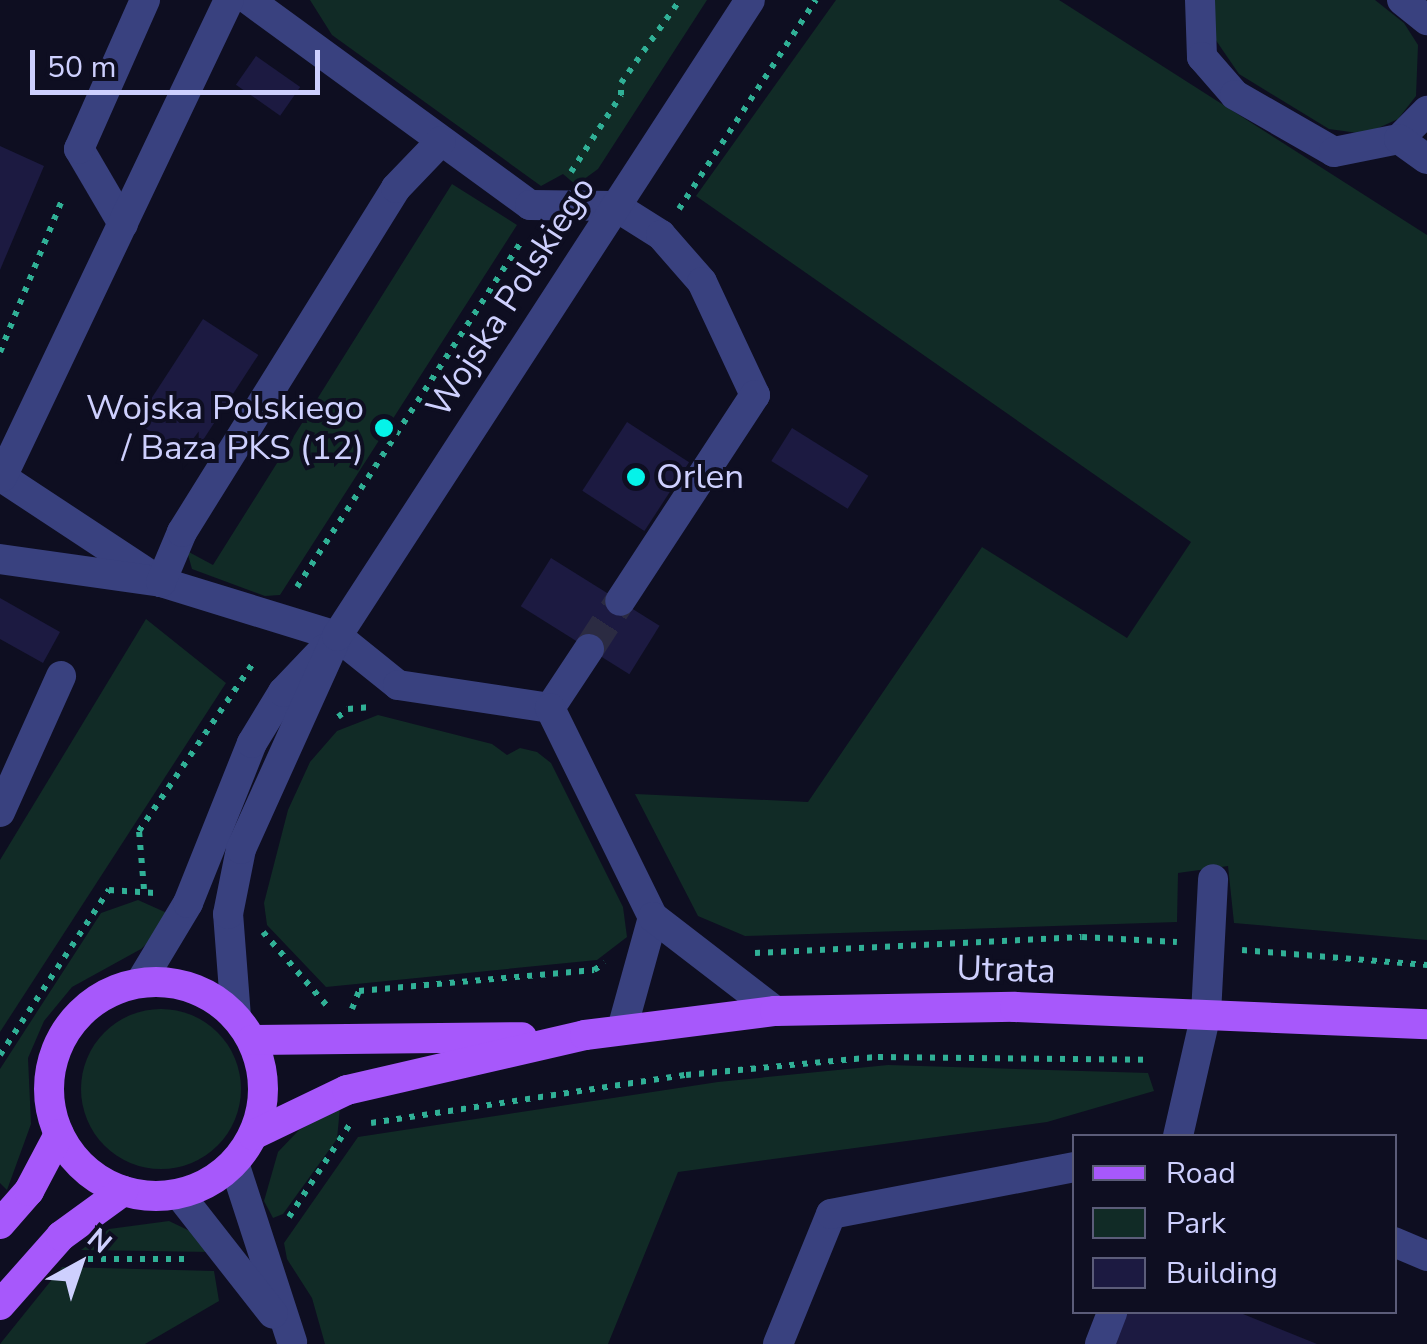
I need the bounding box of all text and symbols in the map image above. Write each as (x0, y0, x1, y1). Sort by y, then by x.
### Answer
scale bar (35, 30, 325, 92)
text: 50 m (47, 47, 116, 88)
street label: Wojska Polskiego (418, 169, 604, 425)
place label: Wojska Polskiego / Baza PKS (12) (86, 387, 364, 469)
marker: Wojska Polskiego / Baza PKS (12) (373, 417, 395, 439)
place label: Orlen (656, 456, 744, 498)
marker: Orlen (625, 466, 647, 488)
street label: Utrata (956, 947, 1056, 993)
legend (1072, 1134, 1397, 1314)
text: Road (1166, 1153, 1236, 1194)
text: Park (1166, 1203, 1226, 1244)
north arrow (30, 1214, 130, 1314)
text: N (79, 1220, 120, 1262)
text: Building (1166, 1253, 1278, 1294)

